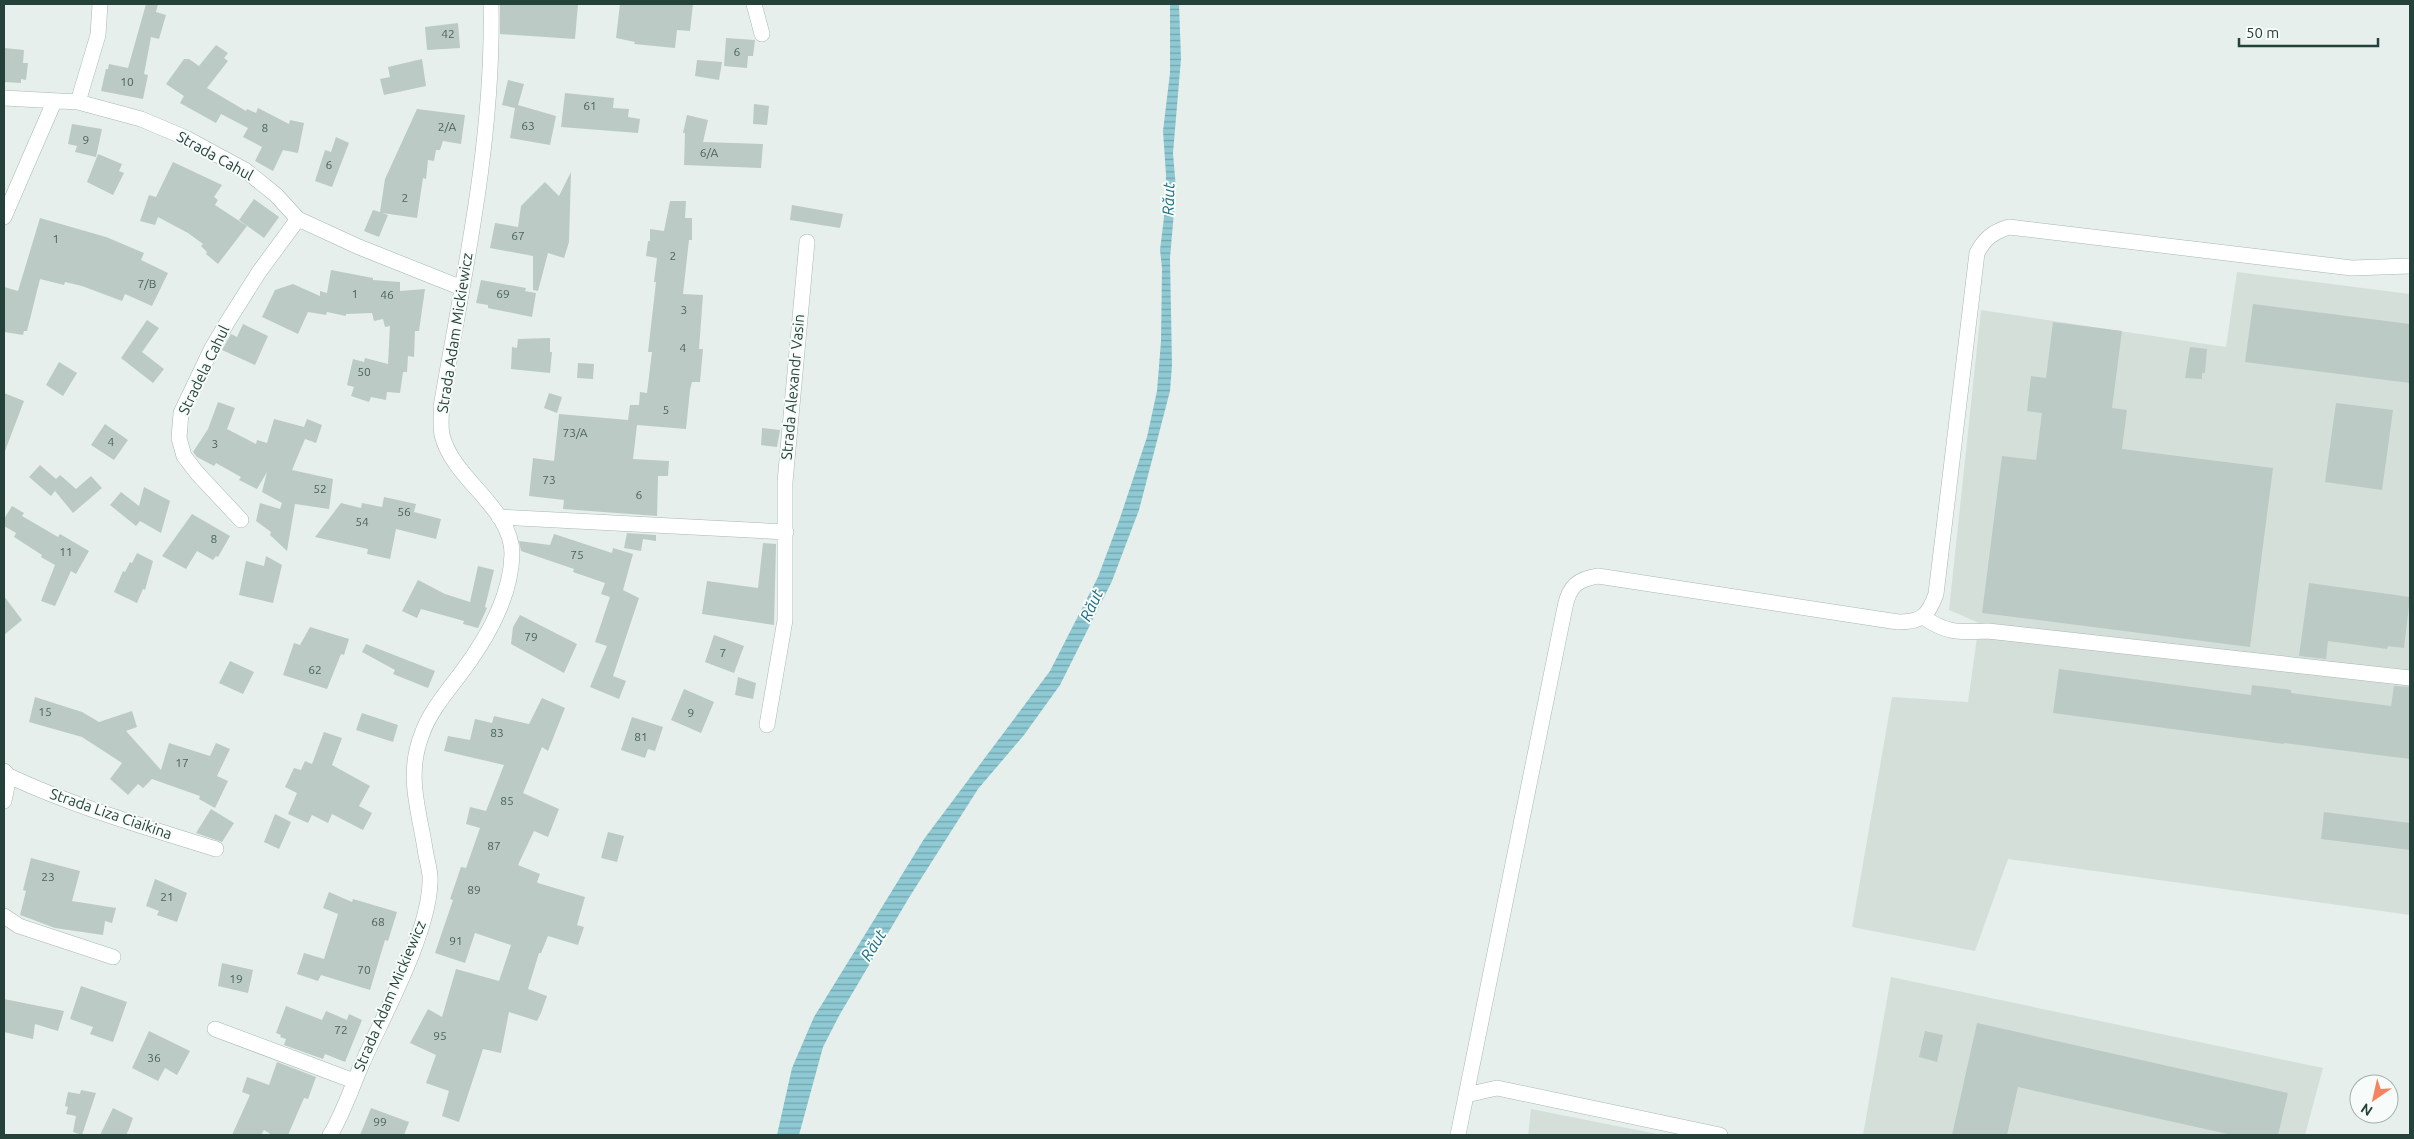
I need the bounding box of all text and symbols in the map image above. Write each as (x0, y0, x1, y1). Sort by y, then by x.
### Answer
scale bar (2239, 15, 2378, 47)
text: 50 m (2246, 24, 2279, 41)
house number: 42 (441, 27, 455, 40)
house number: 6 (734, 45, 741, 58)
house number: 10 (120, 75, 134, 88)
house number: 61 (583, 99, 597, 112)
house number: 63 (521, 119, 535, 132)
house number: 2/A (438, 120, 456, 133)
house number: 8 (262, 121, 269, 134)
street label: Strada Cahul (174, 128, 257, 184)
house number: 9 (83, 133, 89, 146)
house number: 6/A (700, 146, 718, 159)
house number: 6 (326, 158, 333, 171)
water label: Răut (1158, 181, 1178, 216)
house number: 2 (402, 191, 408, 204)
house number: 67 (511, 229, 525, 242)
house number: 1 (53, 232, 59, 245)
house number: 2 (670, 249, 676, 262)
street label: Strada Adam Mickiewicz (433, 252, 476, 414)
house number: 7/B (138, 277, 156, 290)
house number: 1 (352, 287, 358, 300)
house number: 69 (496, 287, 510, 300)
house number: 46 (380, 288, 394, 301)
house number: 3 (681, 303, 687, 316)
street label: Strada Alexandr Vasin (778, 313, 807, 461)
street label: Stradela Cahul (175, 322, 233, 417)
house number: 4 (680, 341, 687, 354)
house number: 50 (357, 365, 371, 378)
house number: 5 (663, 403, 669, 416)
house number: 73/A (562, 426, 588, 439)
house number: 4 (108, 435, 115, 448)
house number: 3 (212, 437, 218, 450)
house number: 73 (542, 473, 556, 486)
house number: 52 (313, 482, 327, 495)
house number: 6 (636, 488, 643, 501)
house number: 56 (397, 505, 411, 518)
house number: 54 (355, 515, 369, 528)
house number: 8 (211, 532, 218, 545)
house number: 11 (59, 545, 73, 558)
house number: 75 (570, 548, 584, 561)
water label: Răut (1076, 586, 1106, 624)
house number: 79 (524, 630, 538, 643)
house number: 7 (720, 646, 726, 659)
house number: 62 (308, 663, 322, 676)
house number: 15 (38, 705, 52, 718)
house number: 9 (688, 706, 694, 719)
house number: 83 (490, 726, 504, 739)
house number: 81 (634, 730, 648, 743)
house number: 17 (175, 756, 189, 769)
street label: Strada Liza Ciaikina (48, 785, 174, 842)
house number: 85 (500, 794, 514, 807)
house number: 87 (487, 839, 501, 852)
house number: 23 (41, 870, 55, 883)
house number: 89 (467, 883, 481, 896)
house number: 21 (160, 890, 174, 903)
house number: 68 (371, 915, 385, 928)
street label: Strada Adam Mickiewicz (350, 918, 429, 1074)
water label: Răut (857, 926, 890, 964)
house number: 91 (449, 934, 463, 947)
house number: 70 (357, 963, 371, 976)
house number: 19 (229, 972, 243, 985)
house number: 72 (334, 1023, 348, 1036)
house number: 95 (433, 1029, 447, 1042)
house number: 36 (147, 1051, 161, 1064)
north arrow (2349, 1074, 2399, 1124)
text: N (2358, 1100, 2376, 1119)
house number: 99 (373, 1115, 387, 1128)

